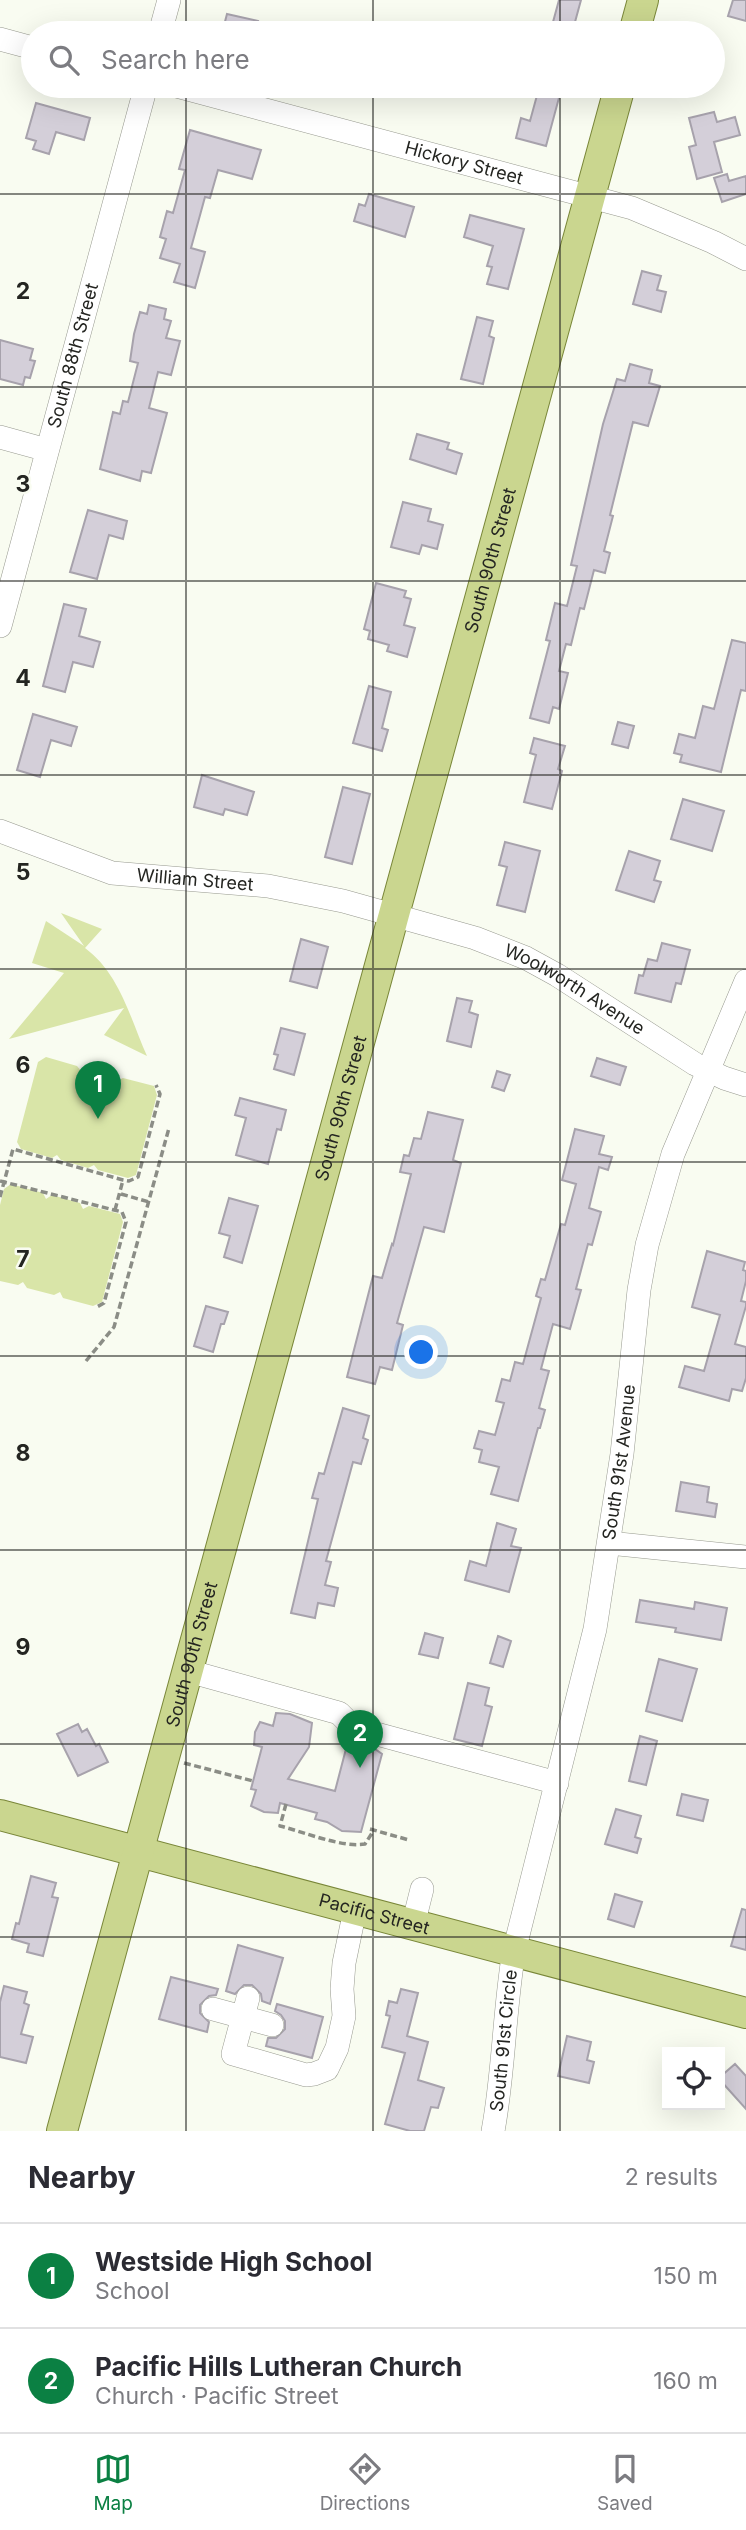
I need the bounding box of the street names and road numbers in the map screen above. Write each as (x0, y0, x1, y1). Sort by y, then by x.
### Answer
street label: Hickory Street (403, 137, 525, 188)
street label: South 88th Street (43, 281, 102, 430)
street label: South 90th Street (460, 485, 520, 635)
street label: William Street (136, 864, 254, 895)
street label: Woolworth Avenue (501, 940, 649, 1039)
street label: South 90th Street (311, 1033, 370, 1183)
street label: South 91st Avenue (598, 1383, 639, 1541)
street label: South 90th Street (162, 1579, 221, 1729)
street label: Pacific Street (317, 1889, 432, 1939)
street label: South 91st Circle (485, 1968, 521, 2113)

